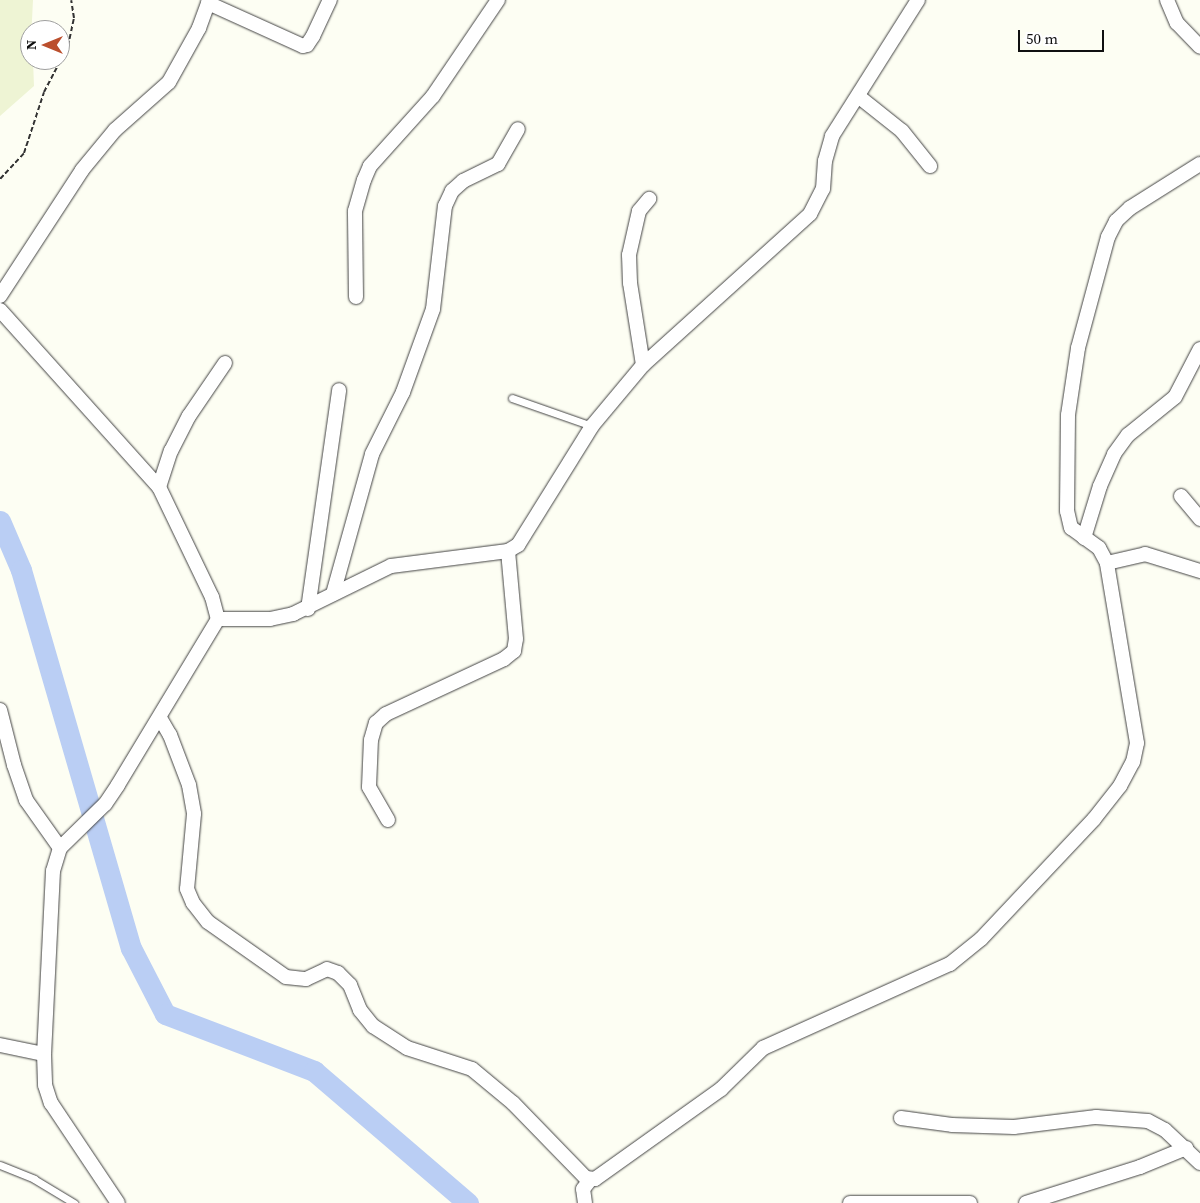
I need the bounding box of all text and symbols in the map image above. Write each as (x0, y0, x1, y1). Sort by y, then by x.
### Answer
north arrow (20, 20, 70, 70)
scale bar (1020, 20, 1106, 52)
text: 50 m (1026, 28, 1058, 49)
text: N (21, 40, 41, 50)

